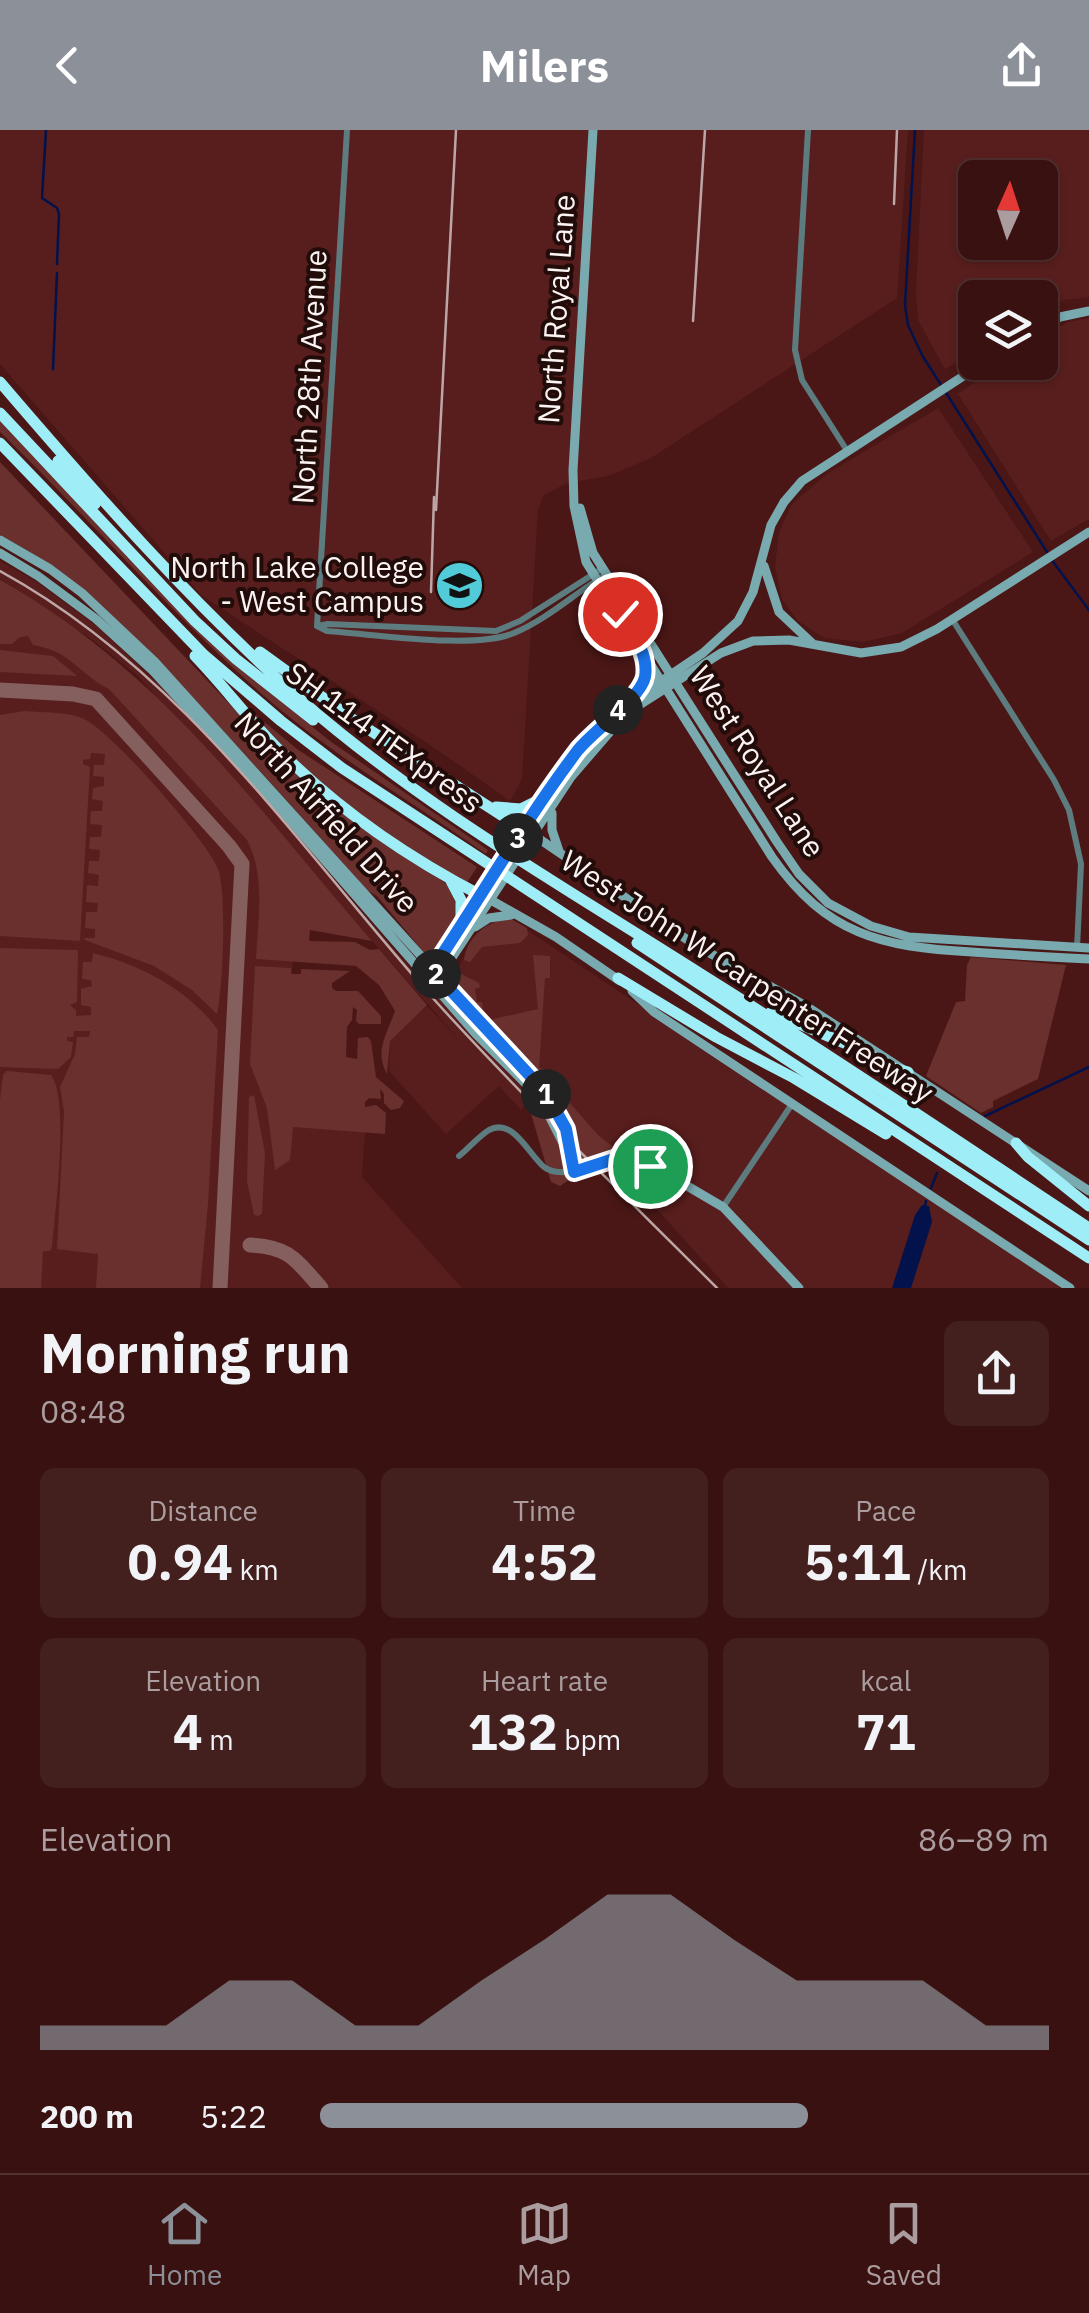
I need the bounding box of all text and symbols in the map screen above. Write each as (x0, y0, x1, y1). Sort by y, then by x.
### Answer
text: Milers (480, 36, 609, 94)
icon: back (40, 38, 95, 93)
icon: share (994, 38, 1049, 93)
north arrow (958, 160, 1058, 260)
map controls (958, 160, 1058, 380)
street label: North Royal Lane (528, 193, 583, 425)
street label: North 28th Avenue (282, 249, 335, 505)
button: layers (958, 280, 1058, 380)
place label: North Lake College - West Campus (170, 547, 424, 620)
school or university icon: North Lake College - West Campus (433, 559, 485, 611)
pin (578, 572, 663, 657)
icon: check (593, 587, 648, 642)
street label: SH 114 TEXpress (279, 652, 491, 821)
street label: West Royal Lane (682, 658, 835, 864)
pin: 4 (593, 685, 643, 735)
text: 4 (610, 691, 626, 728)
street label: North Airfield Drive (227, 703, 428, 921)
pin: 3 (493, 813, 543, 863)
text: 3 (510, 819, 526, 856)
street label: West John W Carpenter Freeway (554, 840, 942, 1111)
pin: 2 (411, 949, 461, 999)
text: 2 (428, 955, 444, 992)
pin: 1 (521, 1069, 571, 1119)
text: 1 (538, 1075, 554, 1112)
pin (608, 1124, 693, 1209)
icon: arrive (623, 1139, 678, 1194)
text: Morning run (40, 1317, 351, 1388)
button: share (944, 1321, 1049, 1426)
text: 08:48 (40, 1390, 126, 1432)
text: Distance (149, 1492, 258, 1529)
text: Time (513, 1492, 576, 1529)
text: Pace (855, 1492, 916, 1529)
text: 0.94 (128, 1529, 233, 1594)
text: 4:52 (491, 1529, 598, 1594)
text: 5:11 (804, 1529, 911, 1594)
text: km (233, 1551, 279, 1588)
text: /km (911, 1551, 967, 1588)
text: Elevation (145, 1662, 261, 1699)
text: Heart rate (481, 1662, 608, 1699)
text: kcal (860, 1662, 911, 1699)
text: 4 (173, 1699, 203, 1764)
text: 132 (468, 1699, 558, 1764)
text: 71 (856, 1699, 916, 1764)
text: m (203, 1721, 234, 1758)
text: bpm (558, 1721, 621, 1758)
text: Elevation (40, 1818, 173, 1860)
text: 86–89 m (918, 1818, 1049, 1860)
text: 200 m (40, 2095, 134, 2137)
text: 5:22 (200, 2095, 267, 2137)
tab: Home (147, 2196, 222, 2293)
tab: Map (517, 2196, 572, 2293)
tab: Saved (866, 2196, 942, 2293)

